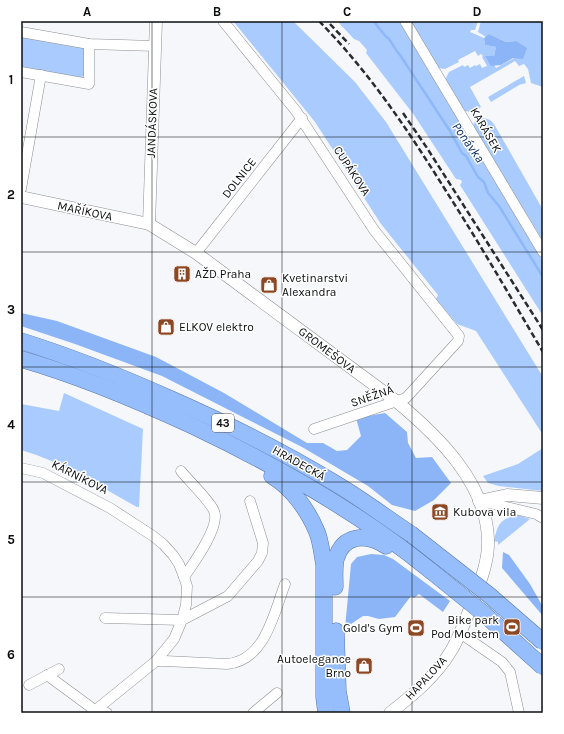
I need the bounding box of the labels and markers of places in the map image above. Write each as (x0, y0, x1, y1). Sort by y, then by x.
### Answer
building icon: AŽD Praha (172, 264, 192, 284)
place label: AŽD Praha (195, 266, 251, 281)
place label: Kvetinarstvi Alexandra (282, 271, 348, 299)
shop icon: Kvetinarstvi Alexandra (259, 275, 279, 295)
shop icon: ELKOV elektro (156, 317, 176, 337)
place label: ELKOV elektro (179, 320, 254, 334)
museum icon: Kubova vila (430, 502, 450, 522)
place label: Kubova vila (453, 505, 516, 519)
place label: Bike park Pod Mostem (431, 613, 499, 641)
sports icon: Bike park Pod Mostem (502, 617, 522, 637)
sports icon: Gold's Gym (406, 618, 426, 638)
place label: Gold's Gym (343, 621, 403, 635)
place label: Autoelegance Brno (277, 652, 351, 680)
shop icon: Autoelegance Brno (354, 656, 374, 676)

